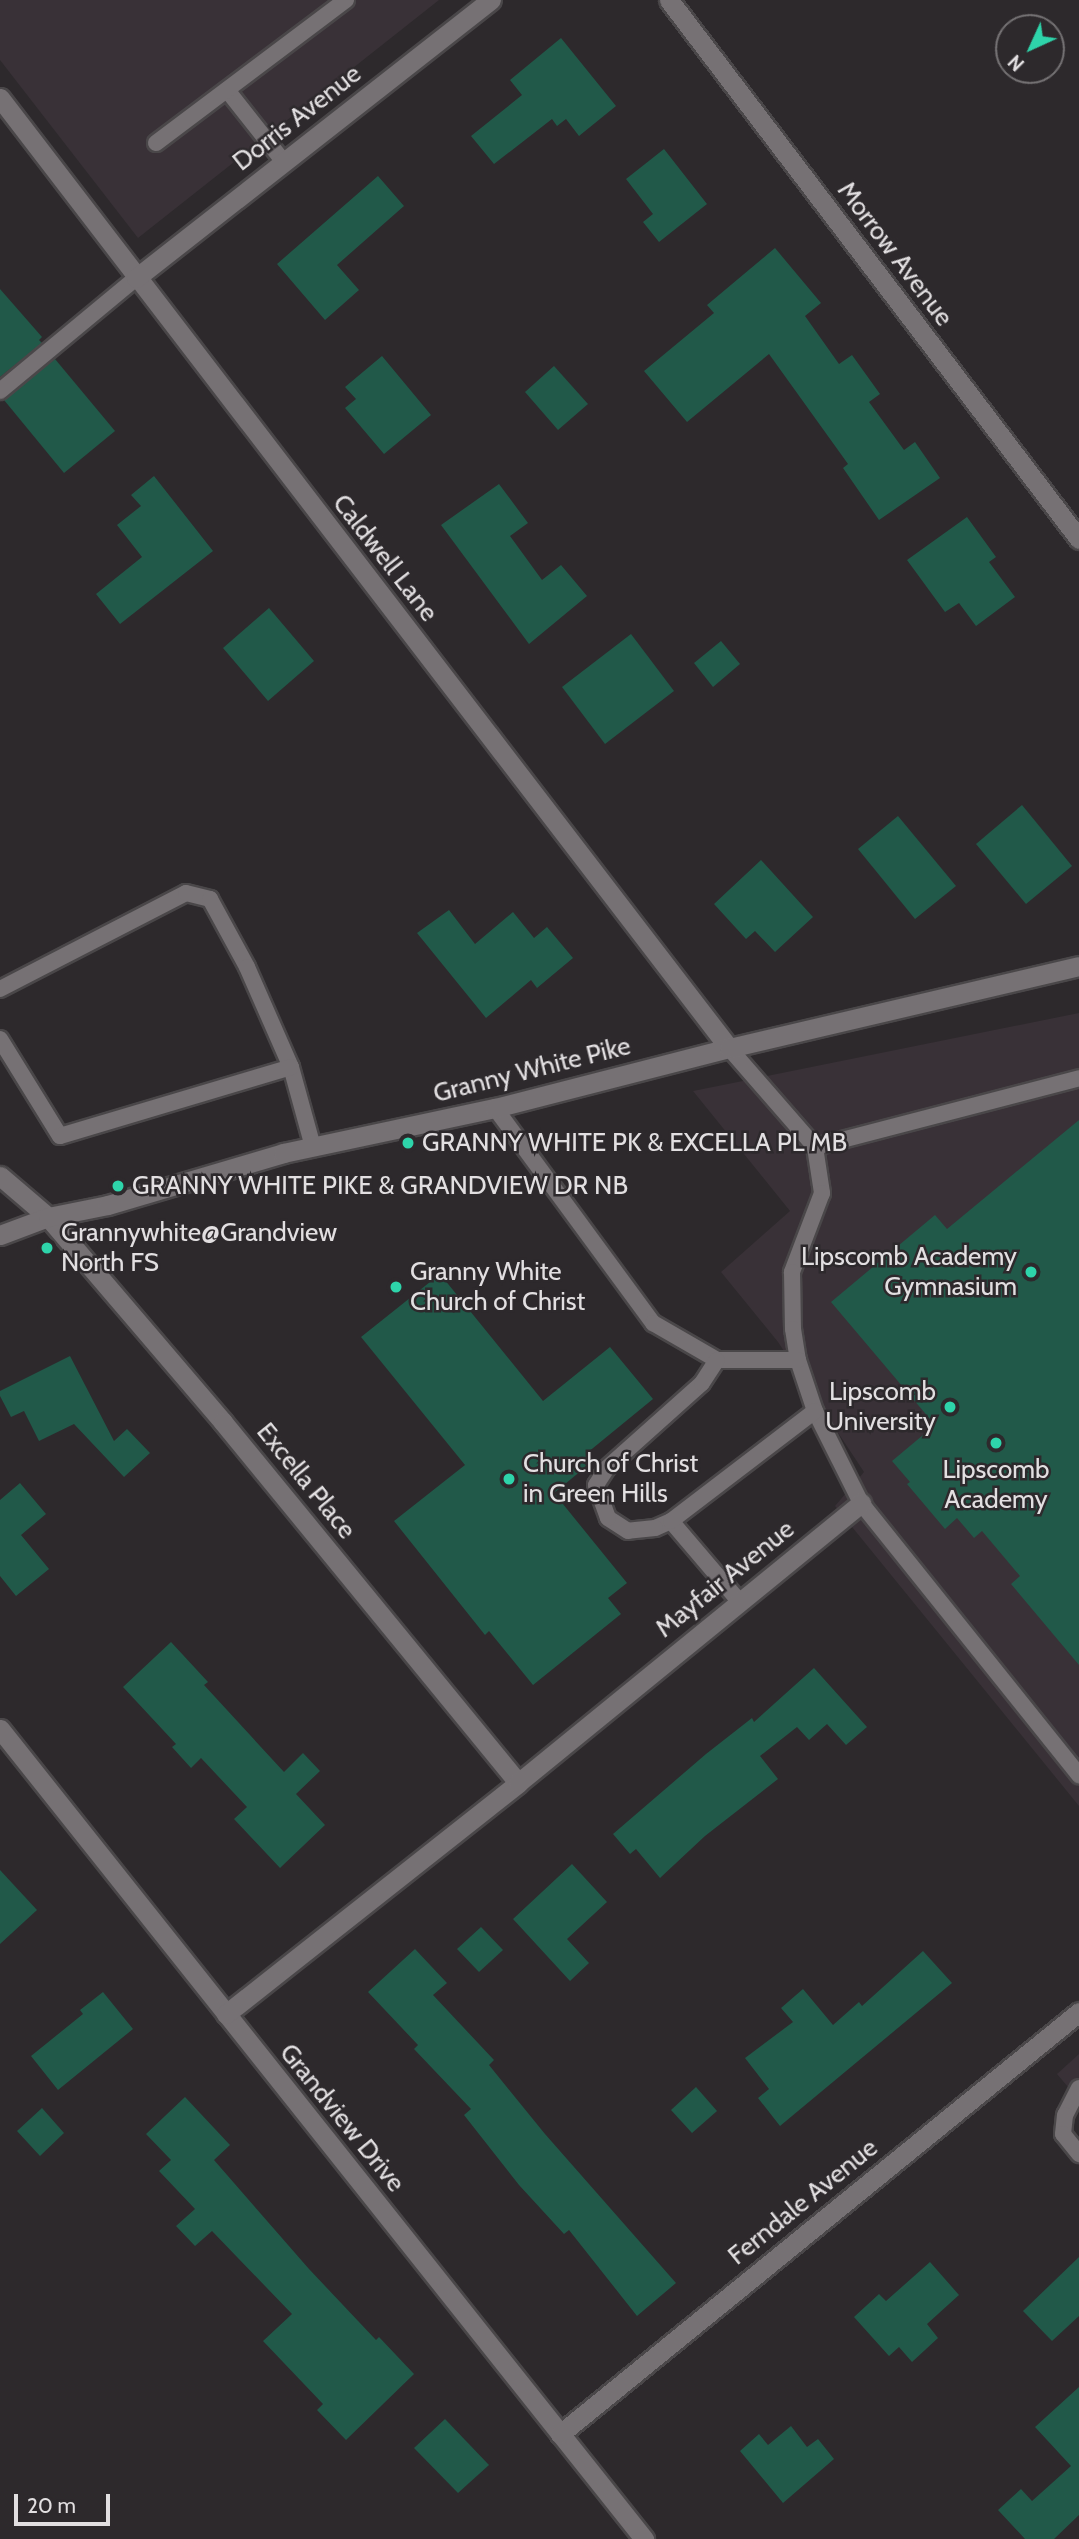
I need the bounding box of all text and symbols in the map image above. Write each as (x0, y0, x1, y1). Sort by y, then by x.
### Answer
north arrow (995, 14, 1065, 84)
text: N (1003, 50, 1029, 76)
street label: Dorris Avenue (227, 58, 367, 178)
street label: Morrow Avenue (831, 176, 959, 332)
street label: Caldwell Lane (326, 488, 444, 628)
street label: Granny White Pike (430, 1030, 634, 1110)
place label: GRANNY WHITE PK & EXCELLA PL MB (422, 1127, 847, 1159)
marker: GRANNY WHITE PK & EXCELLA PL MB (400, 1135, 416, 1151)
place label: GRANNY WHITE PIKE & GRANDVIEW DR NB (132, 1170, 628, 1202)
marker: GRANNY WHITE PIKE & GRANDVIEW DR NB (110, 1178, 126, 1194)
place label: Grannywhite@Grandview North FS (61, 1217, 337, 1278)
marker: Grannywhite@Grandview North FS (39, 1240, 55, 1256)
place label: Lipscomb Academy Gymnasium (801, 1241, 1017, 1302)
place label: Granny White Church of Christ (410, 1256, 585, 1318)
marker: Lipscomb Academy Gymnasium (1023, 1264, 1039, 1280)
marker: Granny White Church of Christ (388, 1279, 404, 1295)
place label: Lipscomb University (825, 1376, 936, 1438)
marker: Lipscomb University (942, 1399, 958, 1415)
street label: Excella Place (250, 1417, 362, 1545)
marker: Lipscomb Academy (988, 1435, 1004, 1451)
place label: Church of Christ in Green Hills (523, 1448, 698, 1510)
place label: Lipscomb Academy (943, 1454, 1049, 1516)
marker: Church of Christ in Green Hills (501, 1471, 517, 1487)
street label: Mayfair Avenue (650, 1514, 800, 1644)
street label: Grandview Drive (273, 2038, 411, 2198)
street label: Ferndale Avenue (722, 2132, 884, 2272)
scale bar (18, 2480, 114, 2524)
text: 20 m (27, 2493, 76, 2518)

